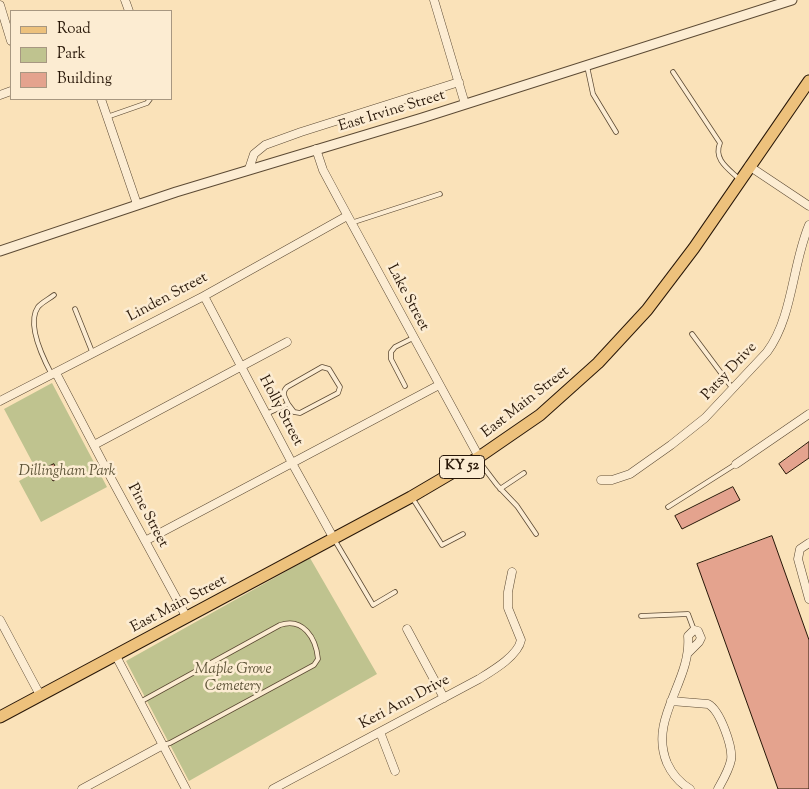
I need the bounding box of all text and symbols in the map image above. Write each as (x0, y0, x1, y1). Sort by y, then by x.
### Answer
legend (10, 10, 172, 100)
text: Road (57, 19, 91, 40)
text: Park (57, 44, 86, 65)
text: Building (57, 69, 112, 90)
street label: East Irvine Street (337, 87, 447, 137)
street label: Lake Street (382, 262, 432, 334)
street label: Linden Street (125, 269, 211, 327)
street label: Patsy Drive (699, 339, 761, 405)
street label: East Main Street (479, 363, 573, 443)
street label: Holly Street (254, 373, 306, 449)
road number: KY 52 (440, 456, 484, 478)
park label: Dillingham Park (18, 463, 116, 481)
street label: Pine Street (123, 481, 171, 551)
street label: East Main Street (128, 572, 230, 638)
park label: Maple Grove Cemetery (194, 661, 272, 696)
street label: Keri Ann Drive (357, 672, 453, 734)

